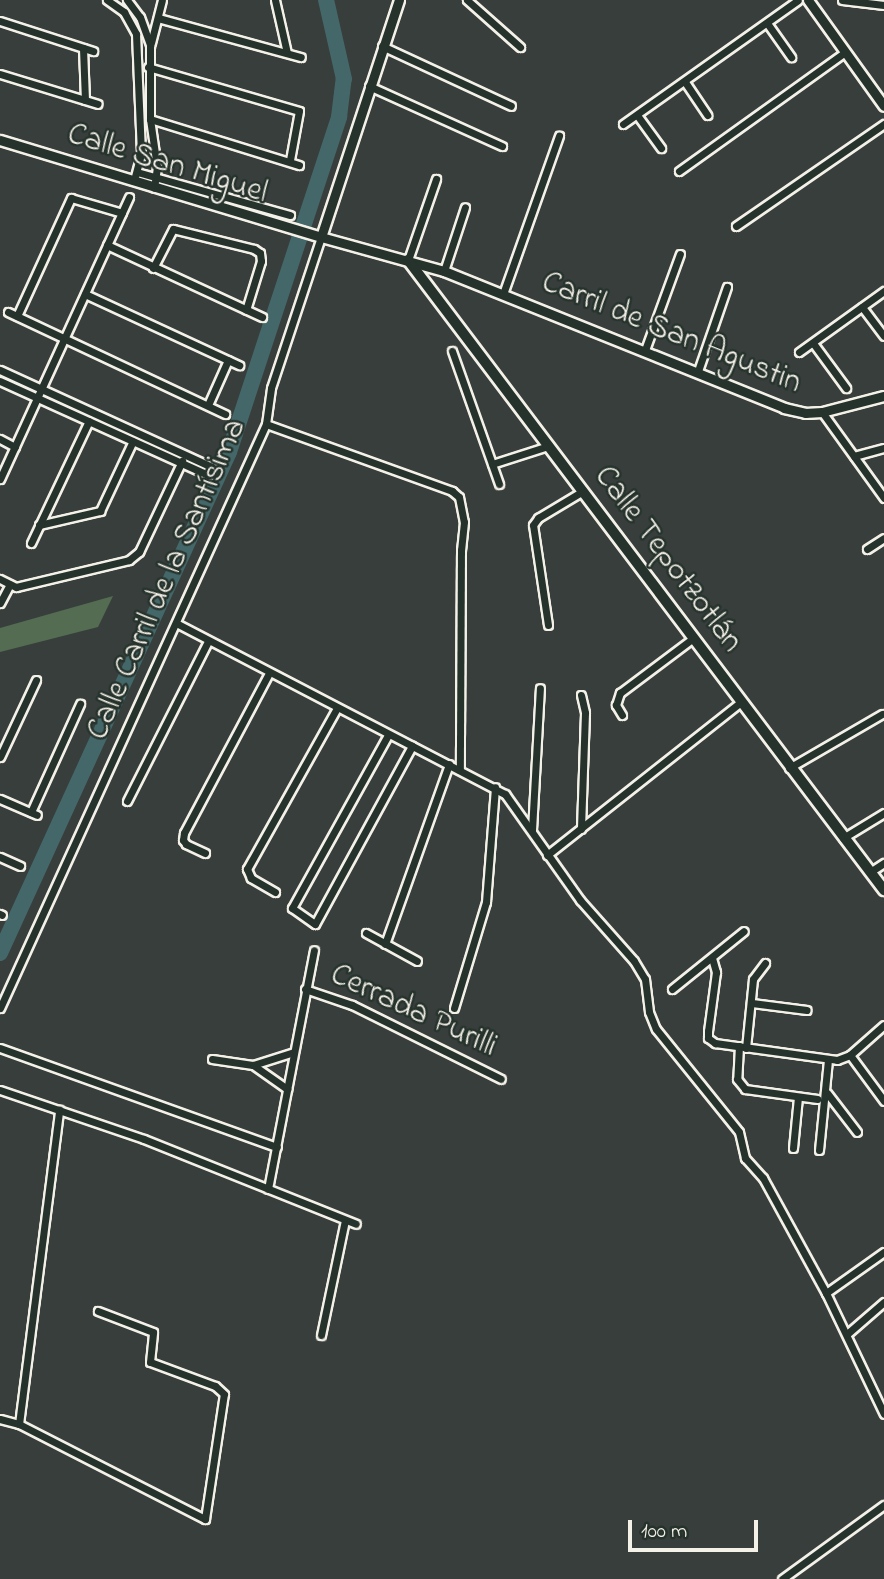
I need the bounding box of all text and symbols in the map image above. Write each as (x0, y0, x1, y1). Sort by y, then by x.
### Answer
street label: Calle San Miguel (62, 116, 272, 214)
street label: Carril de San Agustin (536, 264, 806, 404)
street label: Calle Carril de la Santísima (80, 414, 256, 746)
street label: Calle Tepotzotlán (584, 459, 750, 661)
street label: Cerrada Purilli (324, 957, 502, 1067)
scale bar (632, 1506, 762, 1550)
text: 100 m (641, 1517, 687, 1547)

